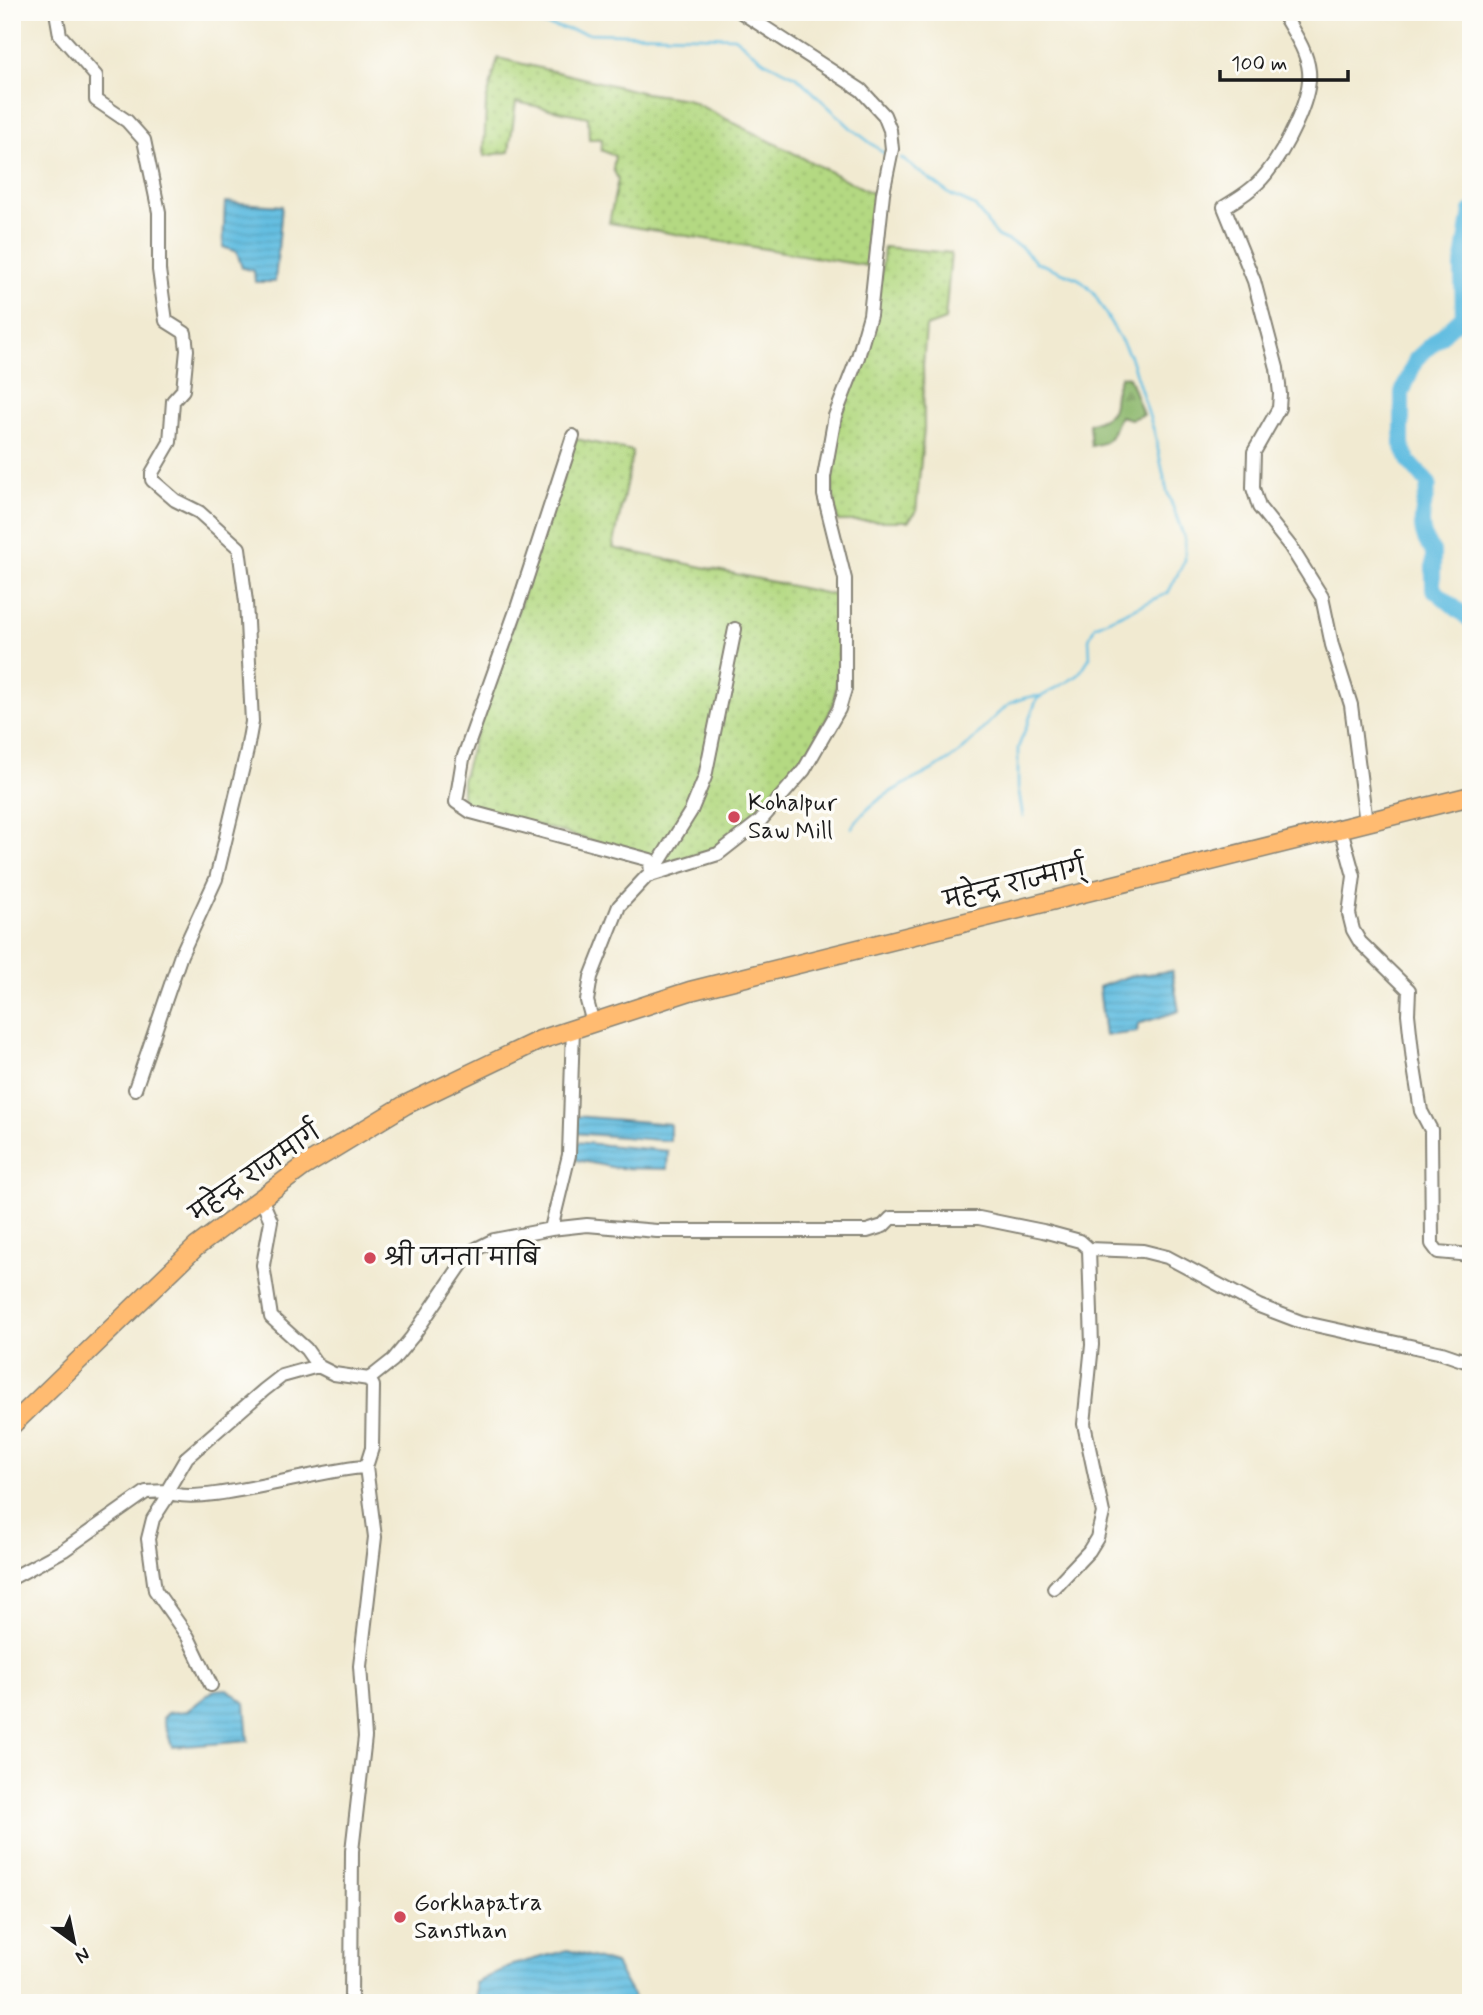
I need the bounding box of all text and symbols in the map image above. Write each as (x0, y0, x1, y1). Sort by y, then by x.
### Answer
scale bar (1220, 38, 1348, 82)
text: 100 m (1231, 50, 1287, 78)
place label: Kohalpur Saw Mill (748, 788, 837, 847)
marker: Kohalpur Saw Mill (726, 809, 742, 825)
street label: महेन्द्र राज्मार्ग् (937, 846, 1091, 919)
street label: महेन्द्र राजमार्ग (180, 1112, 329, 1232)
place label: श्री जनता माबि (384, 1239, 541, 1274)
marker: श्री जनता माबि (362, 1250, 378, 1266)
place label: Gorkhapatra Sansthan (414, 1888, 542, 1947)
north arrow (38, 1906, 108, 1976)
marker: Gorkhapatra Sansthan (392, 1909, 408, 1925)
text: N (70, 1941, 95, 1969)

